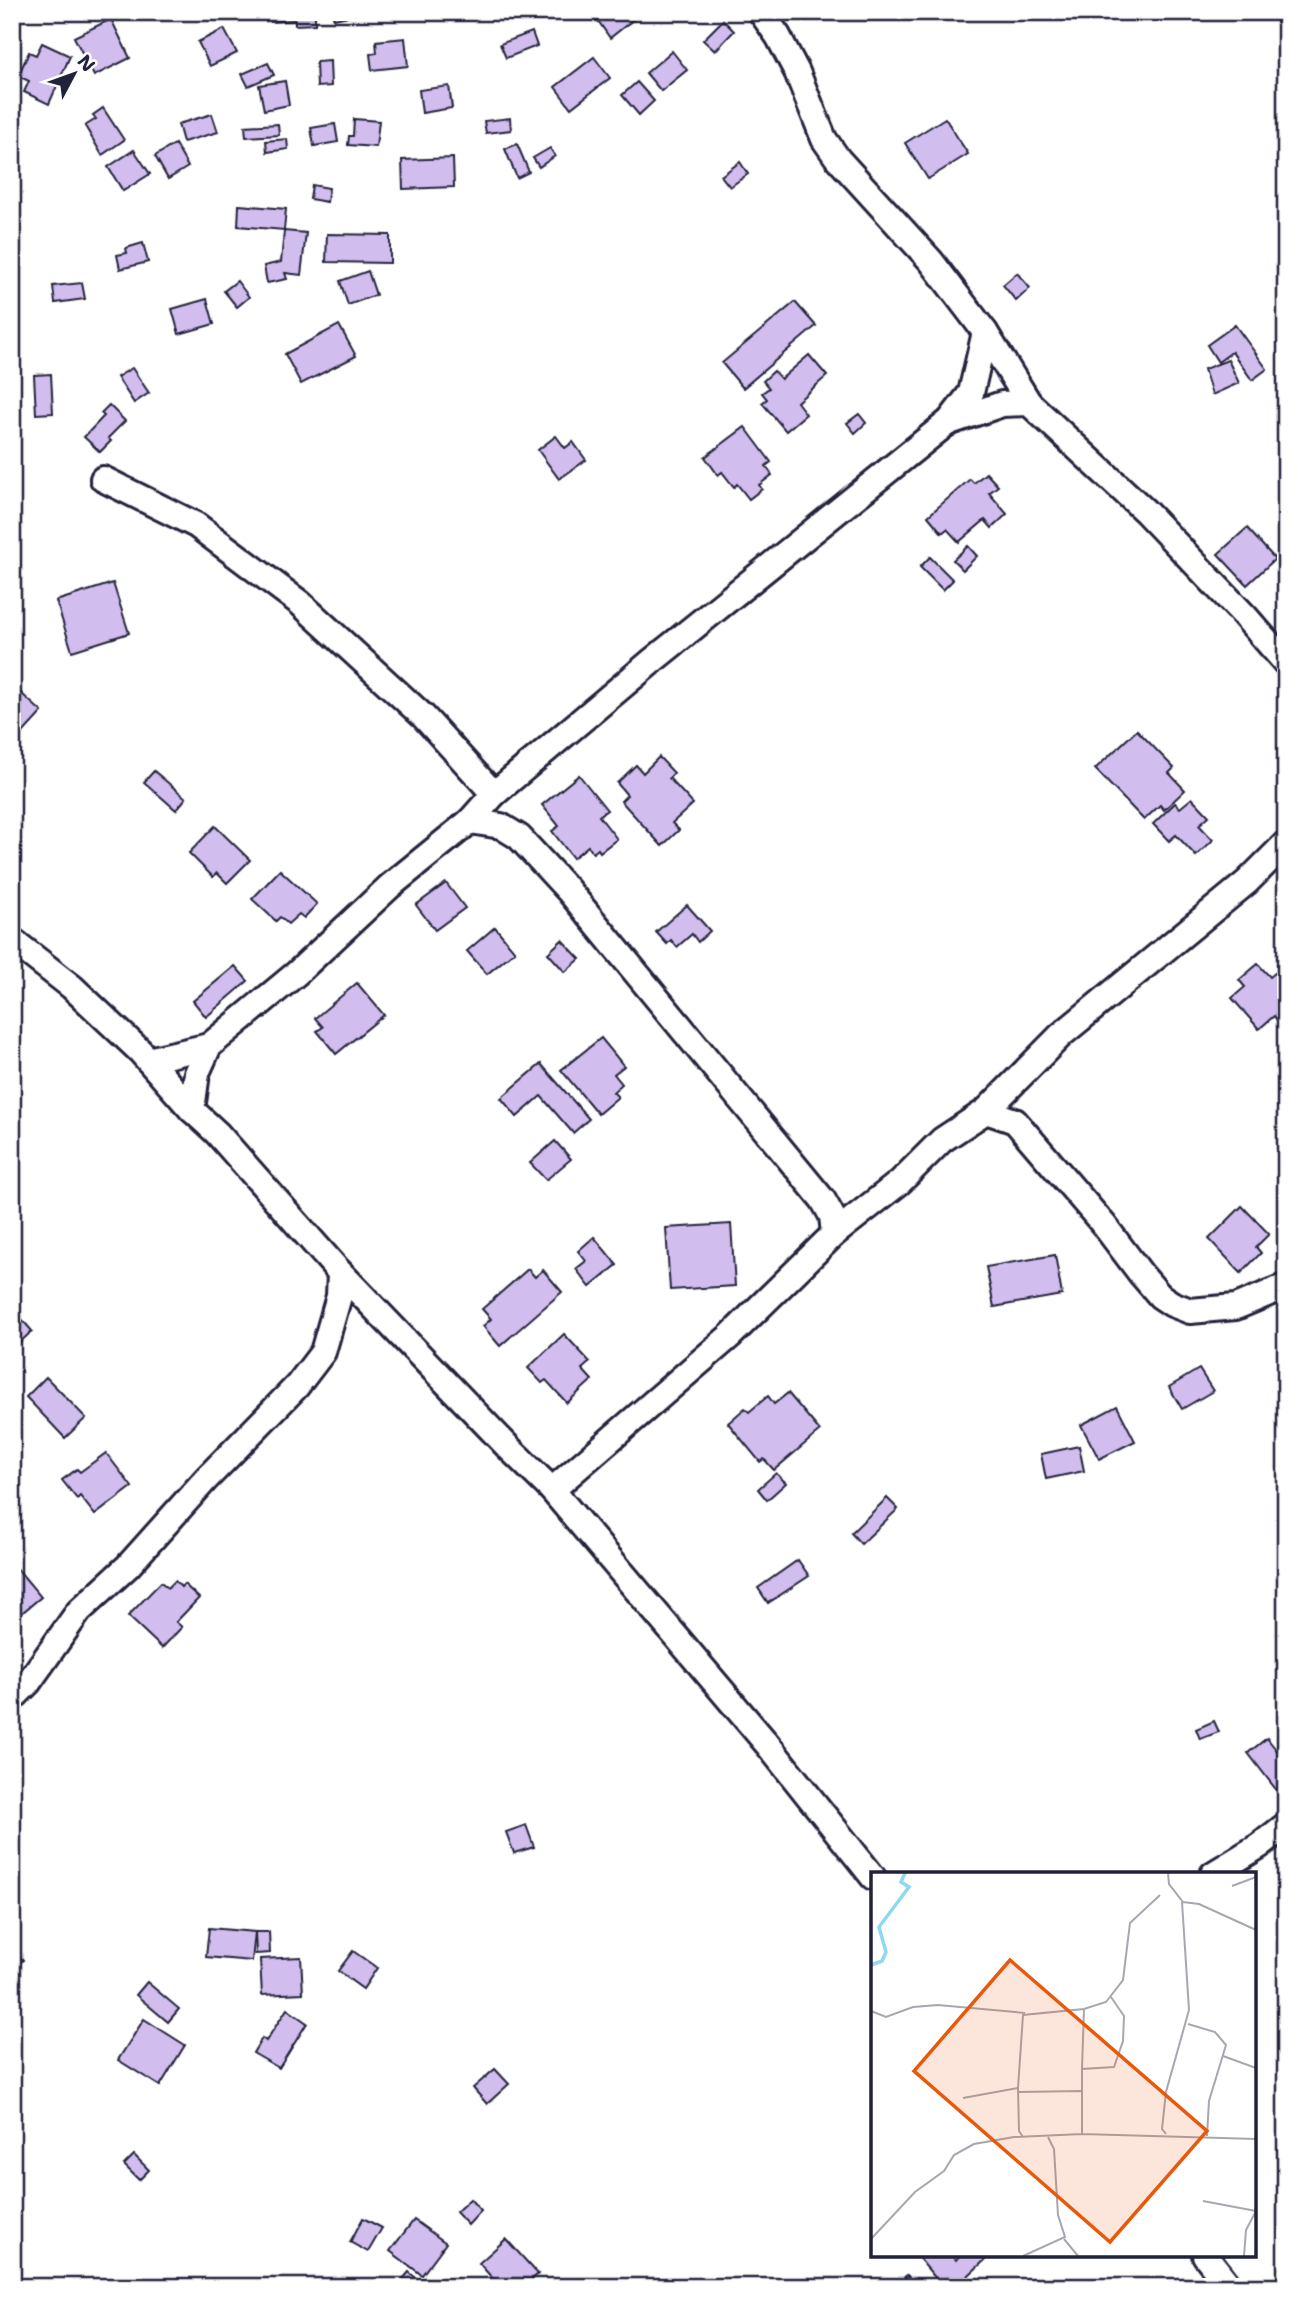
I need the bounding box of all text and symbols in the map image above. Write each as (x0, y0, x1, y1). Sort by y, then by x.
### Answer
north arrow (38, 38, 108, 108)
text: N (72, 49, 101, 77)
inset map (871, 1872, 1256, 2257)

